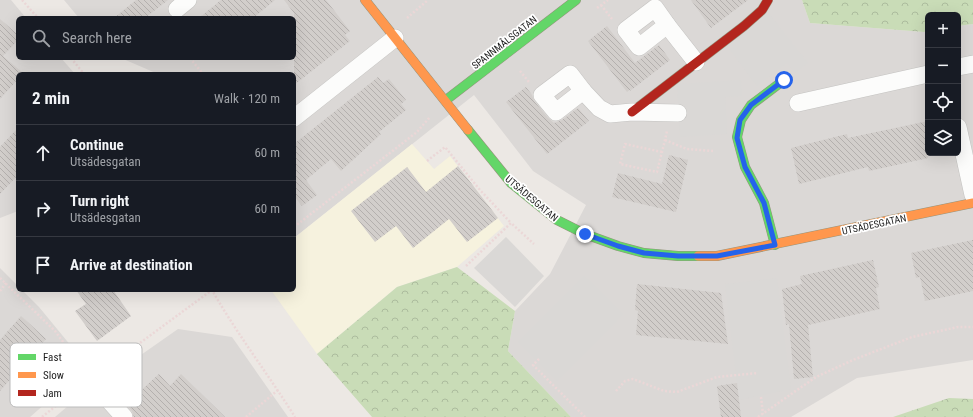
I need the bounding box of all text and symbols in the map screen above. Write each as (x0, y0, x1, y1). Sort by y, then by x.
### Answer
street label: SPANNMÅLSGATAN (468, 12, 539, 71)
map controls (925, 12, 961, 156)
button: + (925, 12, 961, 48)
search box (16, 16, 296, 60)
icon: search (30, 27, 52, 49)
text: Search here (62, 29, 132, 47)
button: − (925, 48, 961, 84)
route start (775, 71, 793, 89)
button: locate (925, 84, 961, 120)
text: 2 min (32, 88, 70, 108)
text: Walk · 120 m (214, 91, 280, 106)
button: layers (925, 120, 961, 156)
text: Continue (70, 136, 124, 154)
icon: ahead (32, 142, 54, 164)
text: 60 m (254, 145, 280, 160)
text: Utsädesgatan (70, 154, 141, 169)
street label: UTSÄDESGATAN (503, 172, 561, 224)
text: Turn right (70, 192, 129, 210)
icon: right (32, 198, 54, 220)
text: 60 m (254, 201, 280, 216)
text: Utsädesgatan (70, 210, 141, 225)
street label: UTSÄDESGATAN (841, 211, 907, 237)
route end (576, 225, 594, 243)
icon: arrive (32, 254, 54, 276)
text: Arrive at destination (70, 256, 193, 274)
legend (10, 343, 142, 407)
text: Fast (43, 351, 62, 364)
text: Slow (43, 369, 64, 382)
text: Jam (43, 387, 62, 400)

